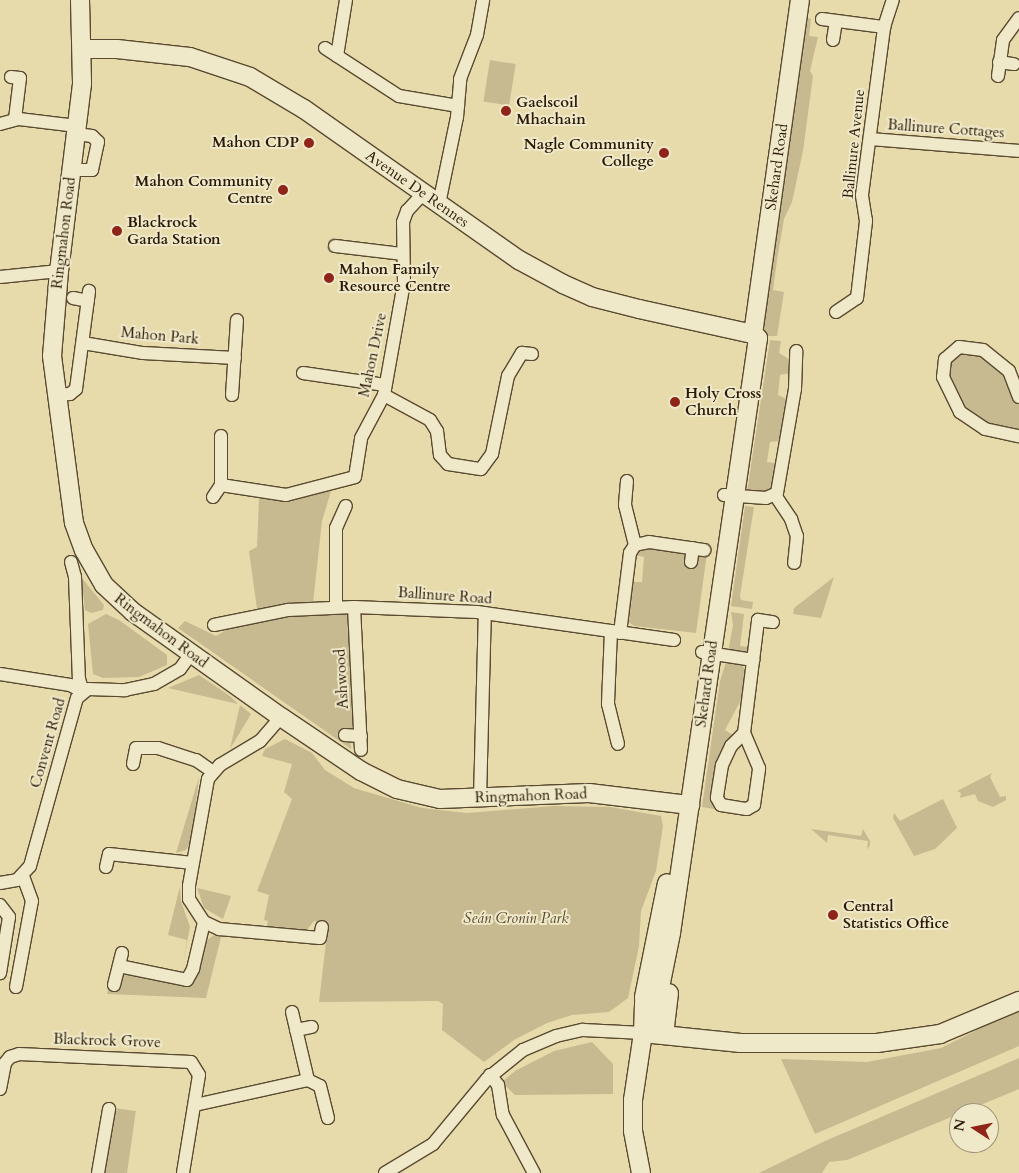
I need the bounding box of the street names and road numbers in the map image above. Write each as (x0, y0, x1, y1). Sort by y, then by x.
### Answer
street label: Ballinure Avenue (839, 88, 869, 200)
street label: Ballinure Cottages (887, 116, 1005, 142)
street label: Skehard Road (762, 122, 792, 212)
street label: Avenue De Rennes (362, 147, 472, 231)
street label: Ringmahon Road (48, 176, 80, 290)
street label: Mahon Drive (355, 311, 391, 399)
street label: Mahon Park (120, 324, 200, 348)
street label: Ballinure Road (397, 584, 493, 608)
street label: Ringmahon Road (111, 590, 211, 672)
street label: Skehard Road (692, 639, 722, 729)
street label: Ashwood (331, 648, 353, 710)
street label: Convent Road (27, 696, 69, 790)
street label: Ringmahon Road (474, 785, 588, 807)
street label: Blackrock Grove (53, 1030, 161, 1052)

